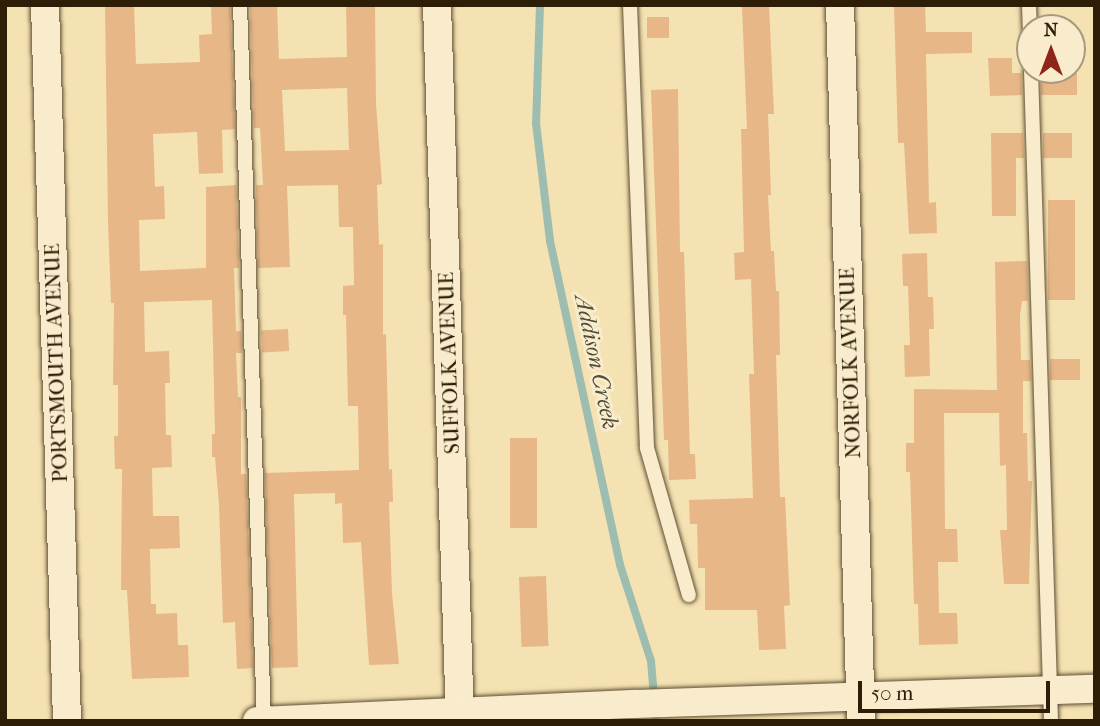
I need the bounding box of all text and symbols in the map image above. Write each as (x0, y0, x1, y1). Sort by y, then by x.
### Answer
north arrow (1016, 14, 1086, 84)
text: N (1044, 19, 1058, 41)
street label: PORTSMOUTH AVENUE (39, 243, 73, 483)
street label: NORFOLK AVENUE (834, 267, 866, 459)
street label: SUFFOLK AVENUE (433, 271, 465, 455)
water label: Addison Creek (568, 292, 624, 432)
scale bar (862, 666, 1054, 710)
text: 50 m (871, 681, 914, 705)

